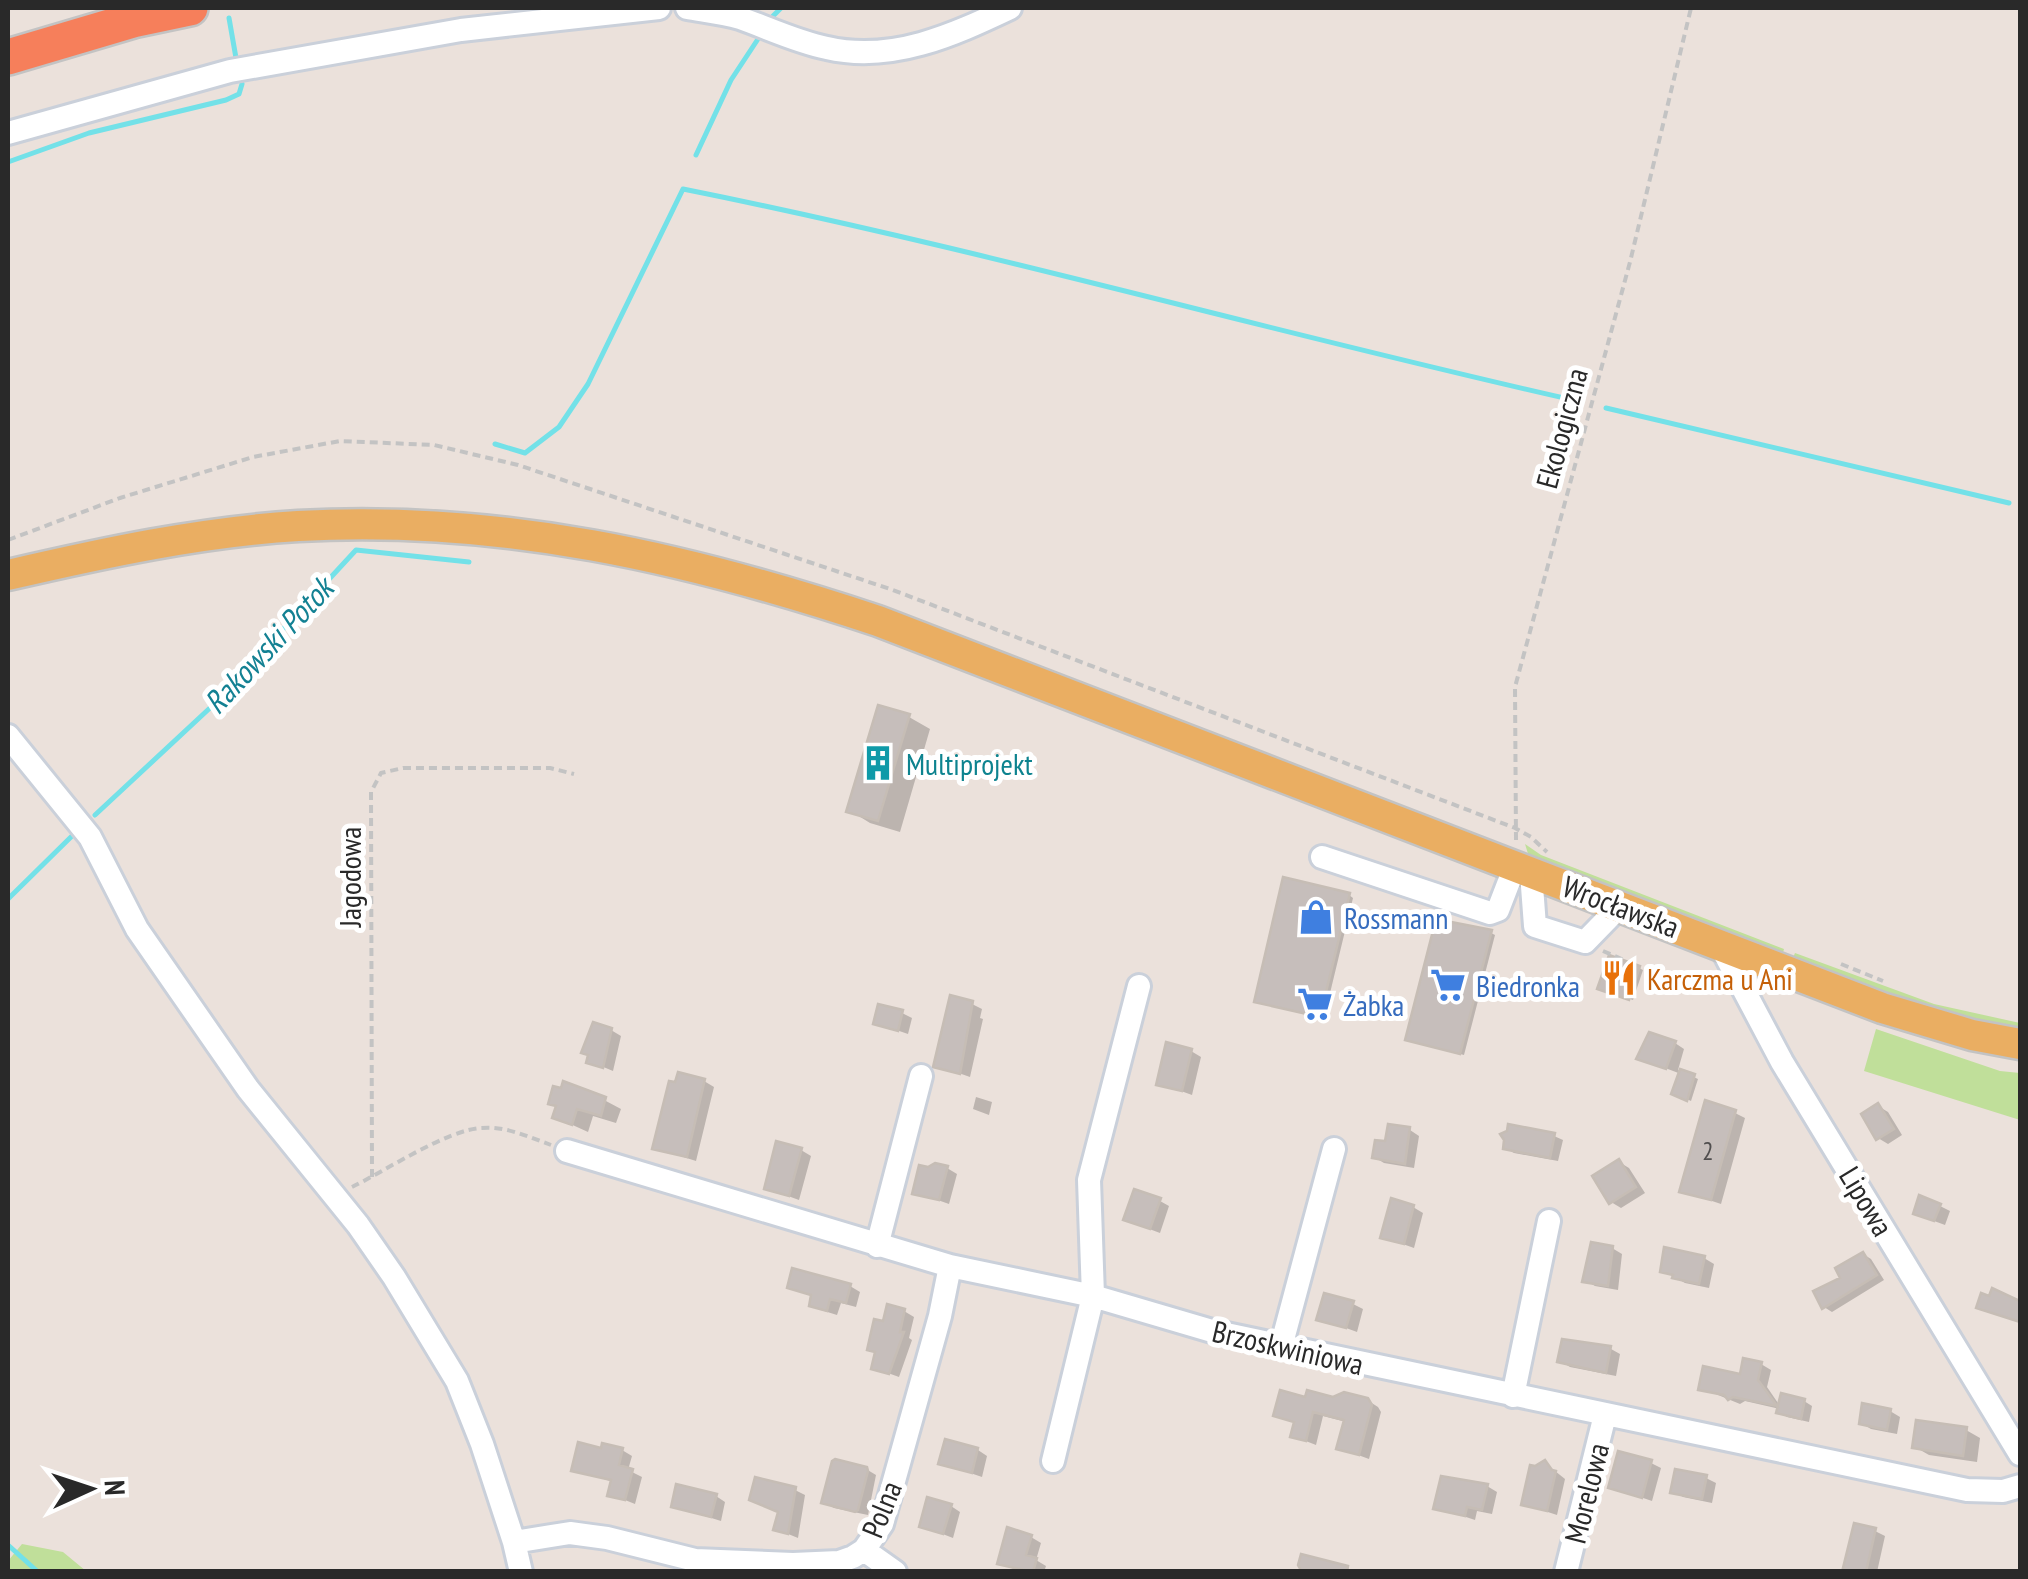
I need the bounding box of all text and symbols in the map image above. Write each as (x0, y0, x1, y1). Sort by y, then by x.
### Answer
street label: Ekologiczna (1526, 364, 1596, 492)
water label: Rakowski Potok (194, 565, 344, 722)
building icon: Multiprojekt (859, 744, 897, 782)
place label: Multiprojekt (906, 744, 1034, 783)
street label: Jagodowa (330, 827, 369, 928)
street label: Wrocławska (1557, 866, 1685, 946)
shop icon: Rossmann (1297, 898, 1335, 936)
place label: Rossmann (1344, 898, 1448, 937)
restaurant icon: Karczma u Ani (1600, 959, 1638, 997)
place label: Karczma u Ani (1647, 959, 1793, 998)
supermarket icon: Biedronka (1429, 966, 1467, 1004)
place label: Biedronka (1476, 966, 1580, 1005)
supermarket icon: Żabka (1296, 985, 1334, 1023)
place label: Żabka (1343, 985, 1404, 1024)
house number: 2 (1702, 1135, 1714, 1167)
street label: Lipowa (1831, 1159, 1903, 1243)
street label: Brzoskwiniowa (1209, 1311, 1367, 1383)
north arrow (40, 1439, 140, 1539)
street label: Morelowa (1555, 1439, 1617, 1547)
street label: Polna (852, 1475, 910, 1543)
text: N (97, 1479, 134, 1496)

